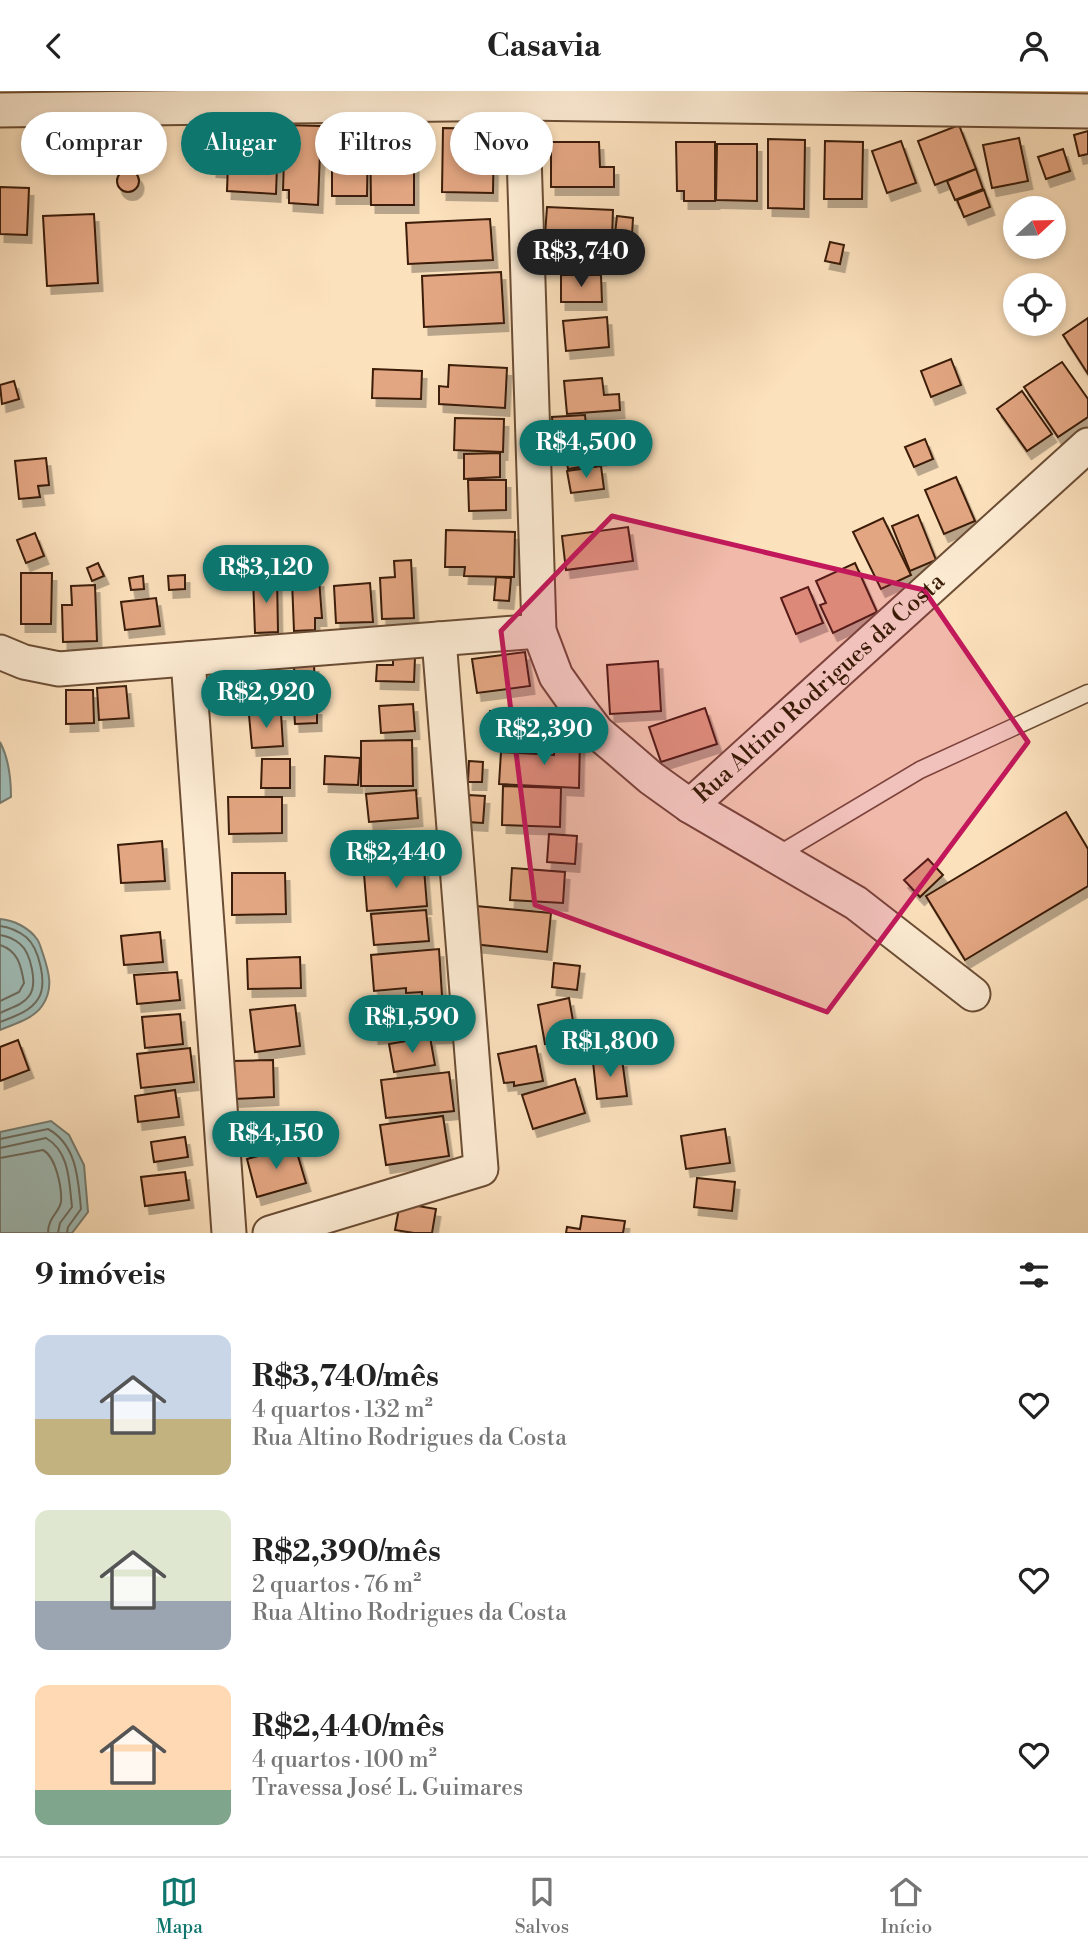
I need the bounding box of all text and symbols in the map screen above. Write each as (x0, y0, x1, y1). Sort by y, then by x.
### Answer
text: Casavia (487, 26, 601, 66)
icon: back (35, 27, 73, 65)
icon: person (1015, 27, 1053, 65)
chip: Comprar (21, 112, 167, 175)
chip: Alugar (181, 112, 301, 175)
chip: Filtros (315, 112, 436, 175)
chip: Novo (450, 112, 553, 175)
north arrow (1003, 196, 1066, 259)
map controls (1003, 196, 1066, 336)
pin: R$3,740 (516, 229, 646, 289)
text: R$3,740 (533, 238, 629, 266)
button: locate (1003, 273, 1066, 336)
pin: R$4,500 (521, 421, 651, 480)
text: R$4,500 (536, 429, 636, 457)
pin: R$3,120 (201, 545, 331, 605)
text: R$3,120 (219, 554, 313, 582)
street label: Rua Altino Rodrigues da Costa (688, 566, 952, 810)
pin: R$2,920 (201, 671, 331, 730)
text: R$2,920 (217, 679, 315, 707)
pin: R$2,390 (479, 707, 609, 767)
text: R$2,390 (495, 716, 593, 744)
pin: R$2,440 (331, 831, 461, 890)
text: R$2,440 (346, 839, 446, 867)
pin: R$1,590 (347, 995, 477, 1055)
text: R$1,590 (365, 1004, 459, 1032)
pin: R$1,800 (545, 1019, 675, 1079)
text: R$1,800 (561, 1028, 659, 1056)
pin: R$4,150 (211, 1111, 341, 1171)
text: R$4,150 (228, 1120, 324, 1148)
text: 9 imóveis (35, 1256, 166, 1294)
icon: filters (1015, 1256, 1053, 1294)
text: R$3,740/mês (252, 1358, 439, 1396)
icon: home (91, 1363, 175, 1447)
icon: heart (1015, 1386, 1053, 1424)
text: 4 quartos · 132 m² (252, 1396, 433, 1424)
text: Rua Altino Rodrigues da Costa (252, 1424, 567, 1452)
text: R$2,390/mês (252, 1533, 441, 1571)
icon: home (91, 1538, 175, 1622)
icon: heart (1015, 1561, 1053, 1599)
text: 2 quartos · 76 m² (252, 1571, 421, 1599)
text: Rua Altino Rodrigues da Costa (252, 1599, 567, 1627)
text: R$2,440/mês (252, 1708, 444, 1746)
icon: home (91, 1713, 175, 1797)
icon: heart (1015, 1736, 1053, 1774)
text: 4 quartos · 100 m² (252, 1746, 437, 1774)
text: Travessa José L. Guimares (252, 1774, 523, 1802)
tab: Mapa (156, 1873, 203, 1939)
tab: Salvos (515, 1873, 569, 1939)
tab: Início (881, 1873, 932, 1939)

